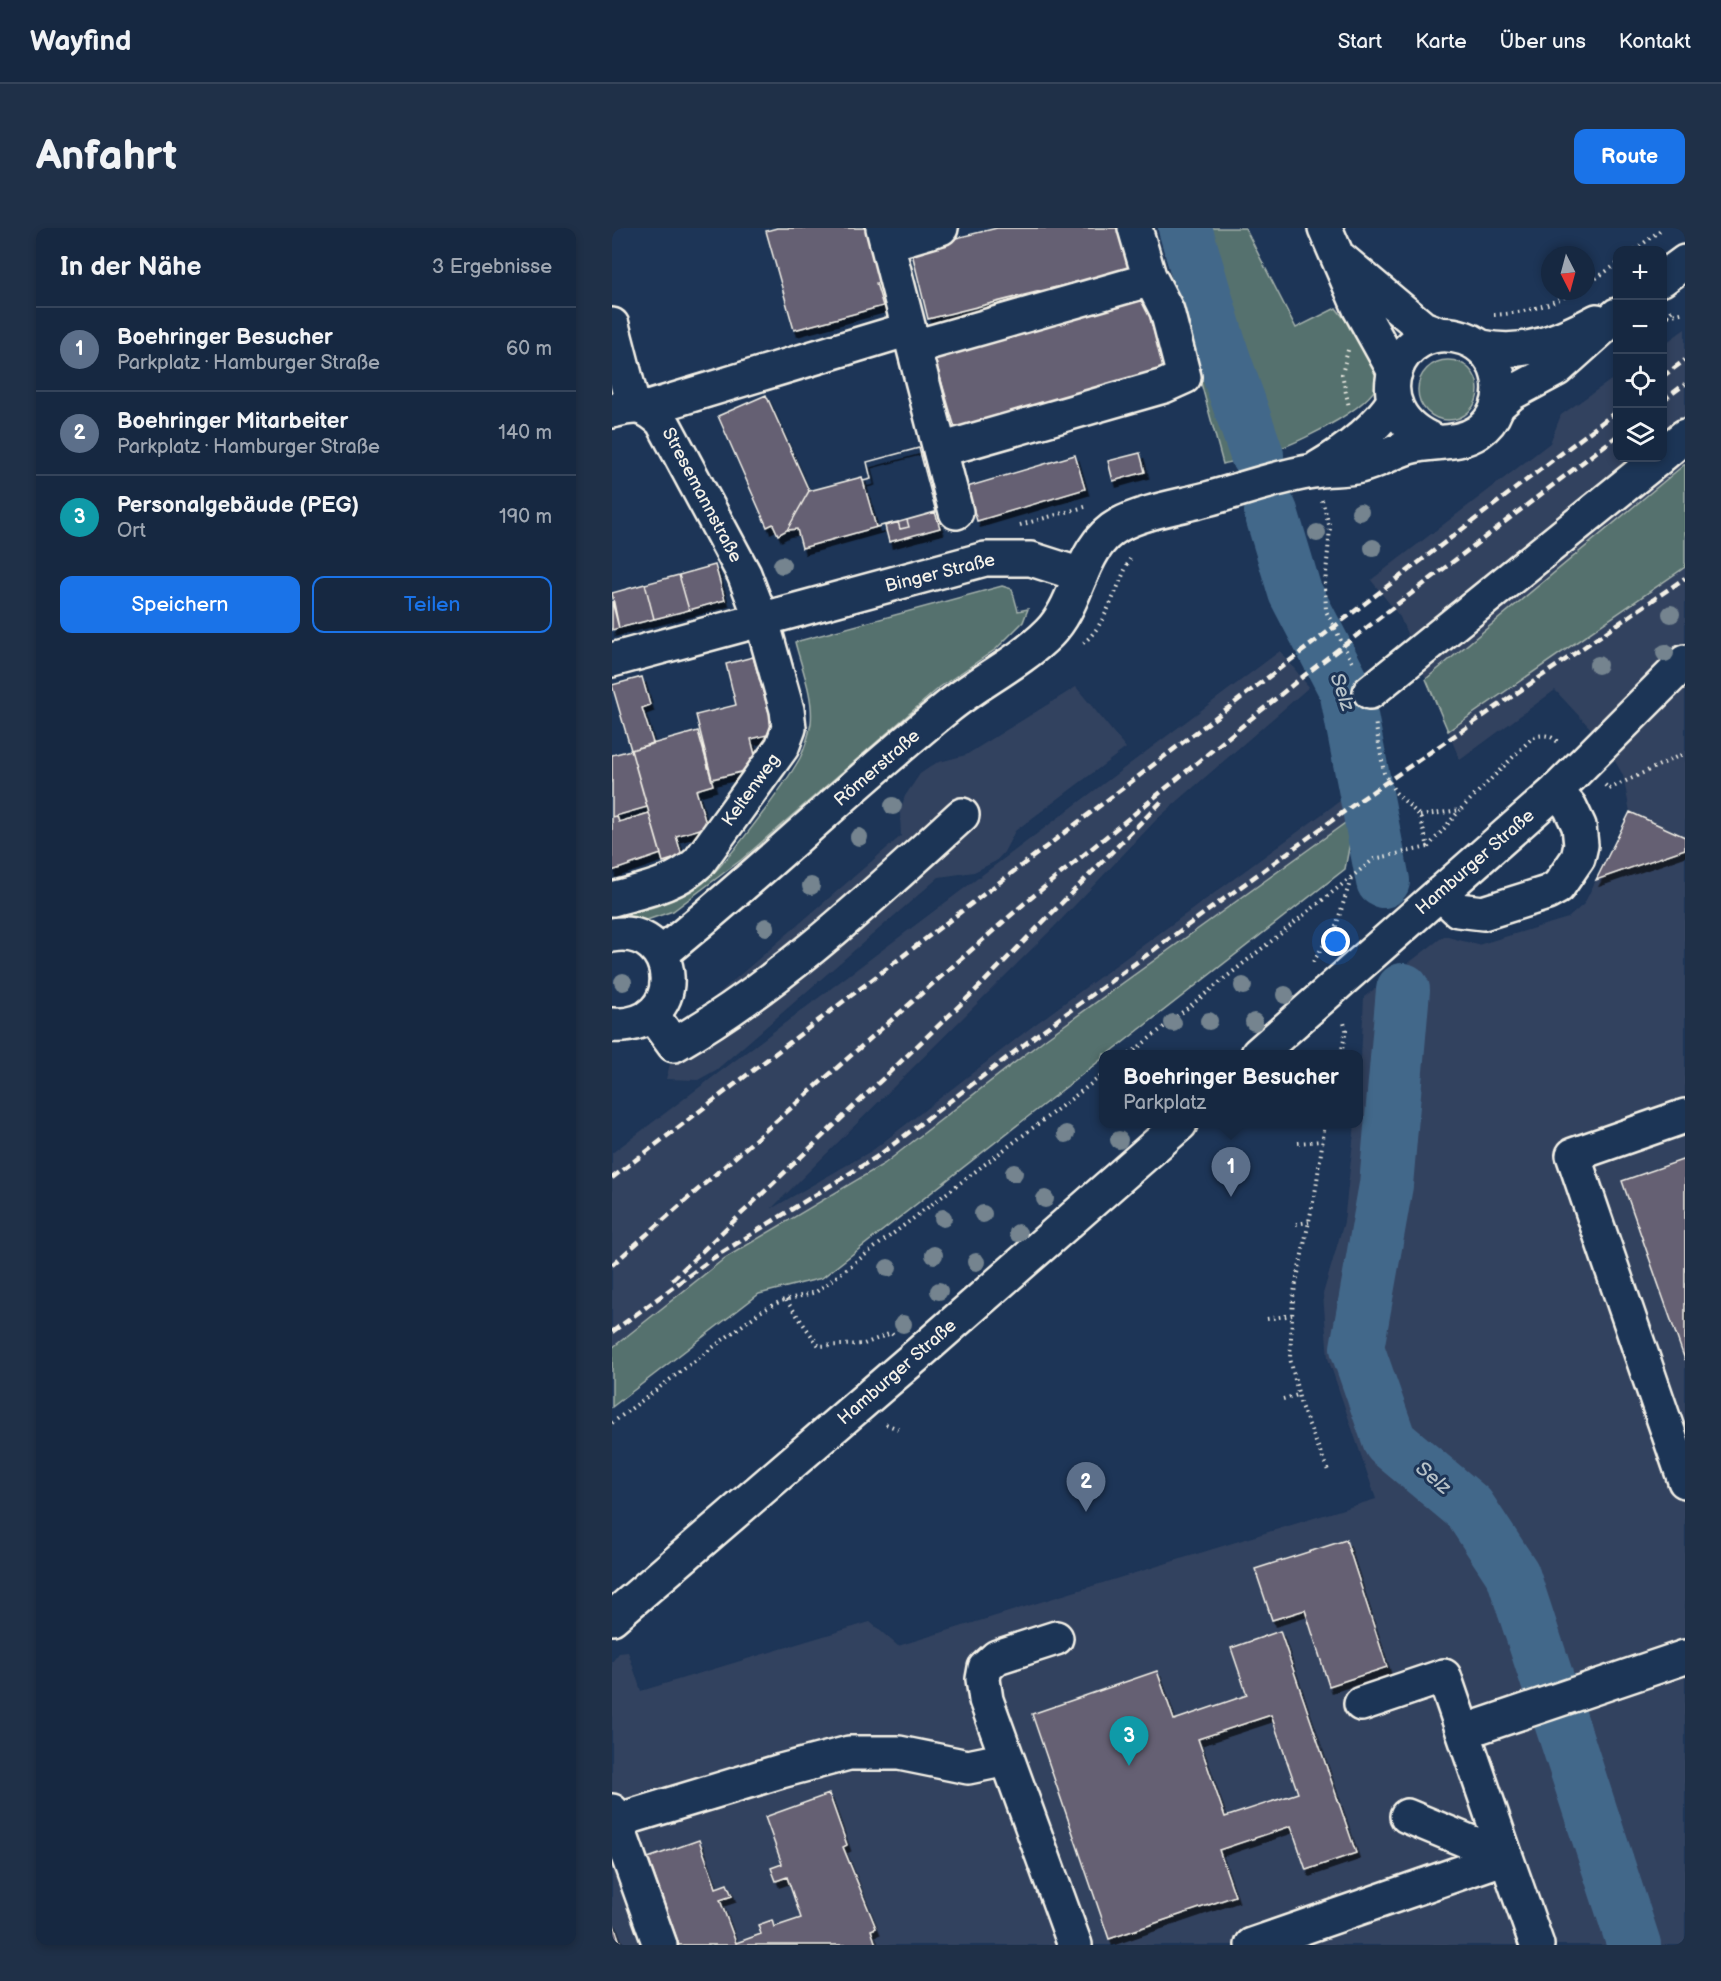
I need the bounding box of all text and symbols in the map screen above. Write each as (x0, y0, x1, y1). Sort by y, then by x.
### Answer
text: Wayfind (30, 25, 131, 58)
text: Start (1338, 29, 1382, 54)
text: Karte (1415, 29, 1467, 54)
text: Über uns (1500, 29, 1586, 54)
text: Kontakt (1619, 29, 1691, 54)
button: Route (1574, 129, 1685, 184)
text: Anfahrt (36, 131, 177, 182)
north arrow (1541, 246, 1595, 300)
map controls (1613, 246, 1667, 462)
button: + (1613, 246, 1667, 300)
text: In der Nähe (60, 252, 202, 283)
text: 3 Ergebnisse (432, 255, 552, 279)
button: − (1613, 300, 1667, 354)
text: Boehringer Besucher (117, 324, 333, 351)
text: 1 (75, 337, 84, 361)
text: 60 m (506, 337, 552, 361)
text: Parkplatz · Hamburger Straße (117, 351, 380, 375)
button: locate (1613, 354, 1667, 408)
text: Boehringer Mitarbeiter (117, 408, 348, 435)
button: layers (1613, 408, 1667, 462)
text: 2 (74, 421, 85, 445)
text: 140 m (498, 421, 552, 445)
street label: Stresemannstraße (658, 424, 747, 566)
text: Parkplatz · Hamburger Straße (117, 435, 380, 459)
text: Personalgebäude (PEG) (117, 492, 359, 519)
text: 3 (74, 505, 85, 529)
text: 190 m (499, 505, 552, 529)
text: Ort (117, 519, 146, 543)
street label: Binger Straße (883, 549, 997, 597)
button: Speichern (60, 576, 300, 633)
button: Teilen (312, 576, 552, 633)
water label: Selz (1324, 670, 1360, 715)
street label: Römerstraße (830, 725, 924, 811)
street label: Keltenweg (718, 750, 784, 830)
street label: Hamburger Straße (1411, 805, 1539, 919)
your location (1321, 927, 1350, 956)
popup (1099, 1050, 1363, 1128)
text: Boehringer Besucher (1123, 1064, 1339, 1091)
text: Parkplatz (1123, 1091, 1206, 1115)
pin: 1 (1212, 1148, 1250, 1197)
street label: Hamburger Straße (833, 1315, 961, 1429)
water label: Selz (1410, 1456, 1456, 1500)
pin: 2 (1066, 1462, 1106, 1512)
pin: 3 (1110, 1716, 1148, 1766)

